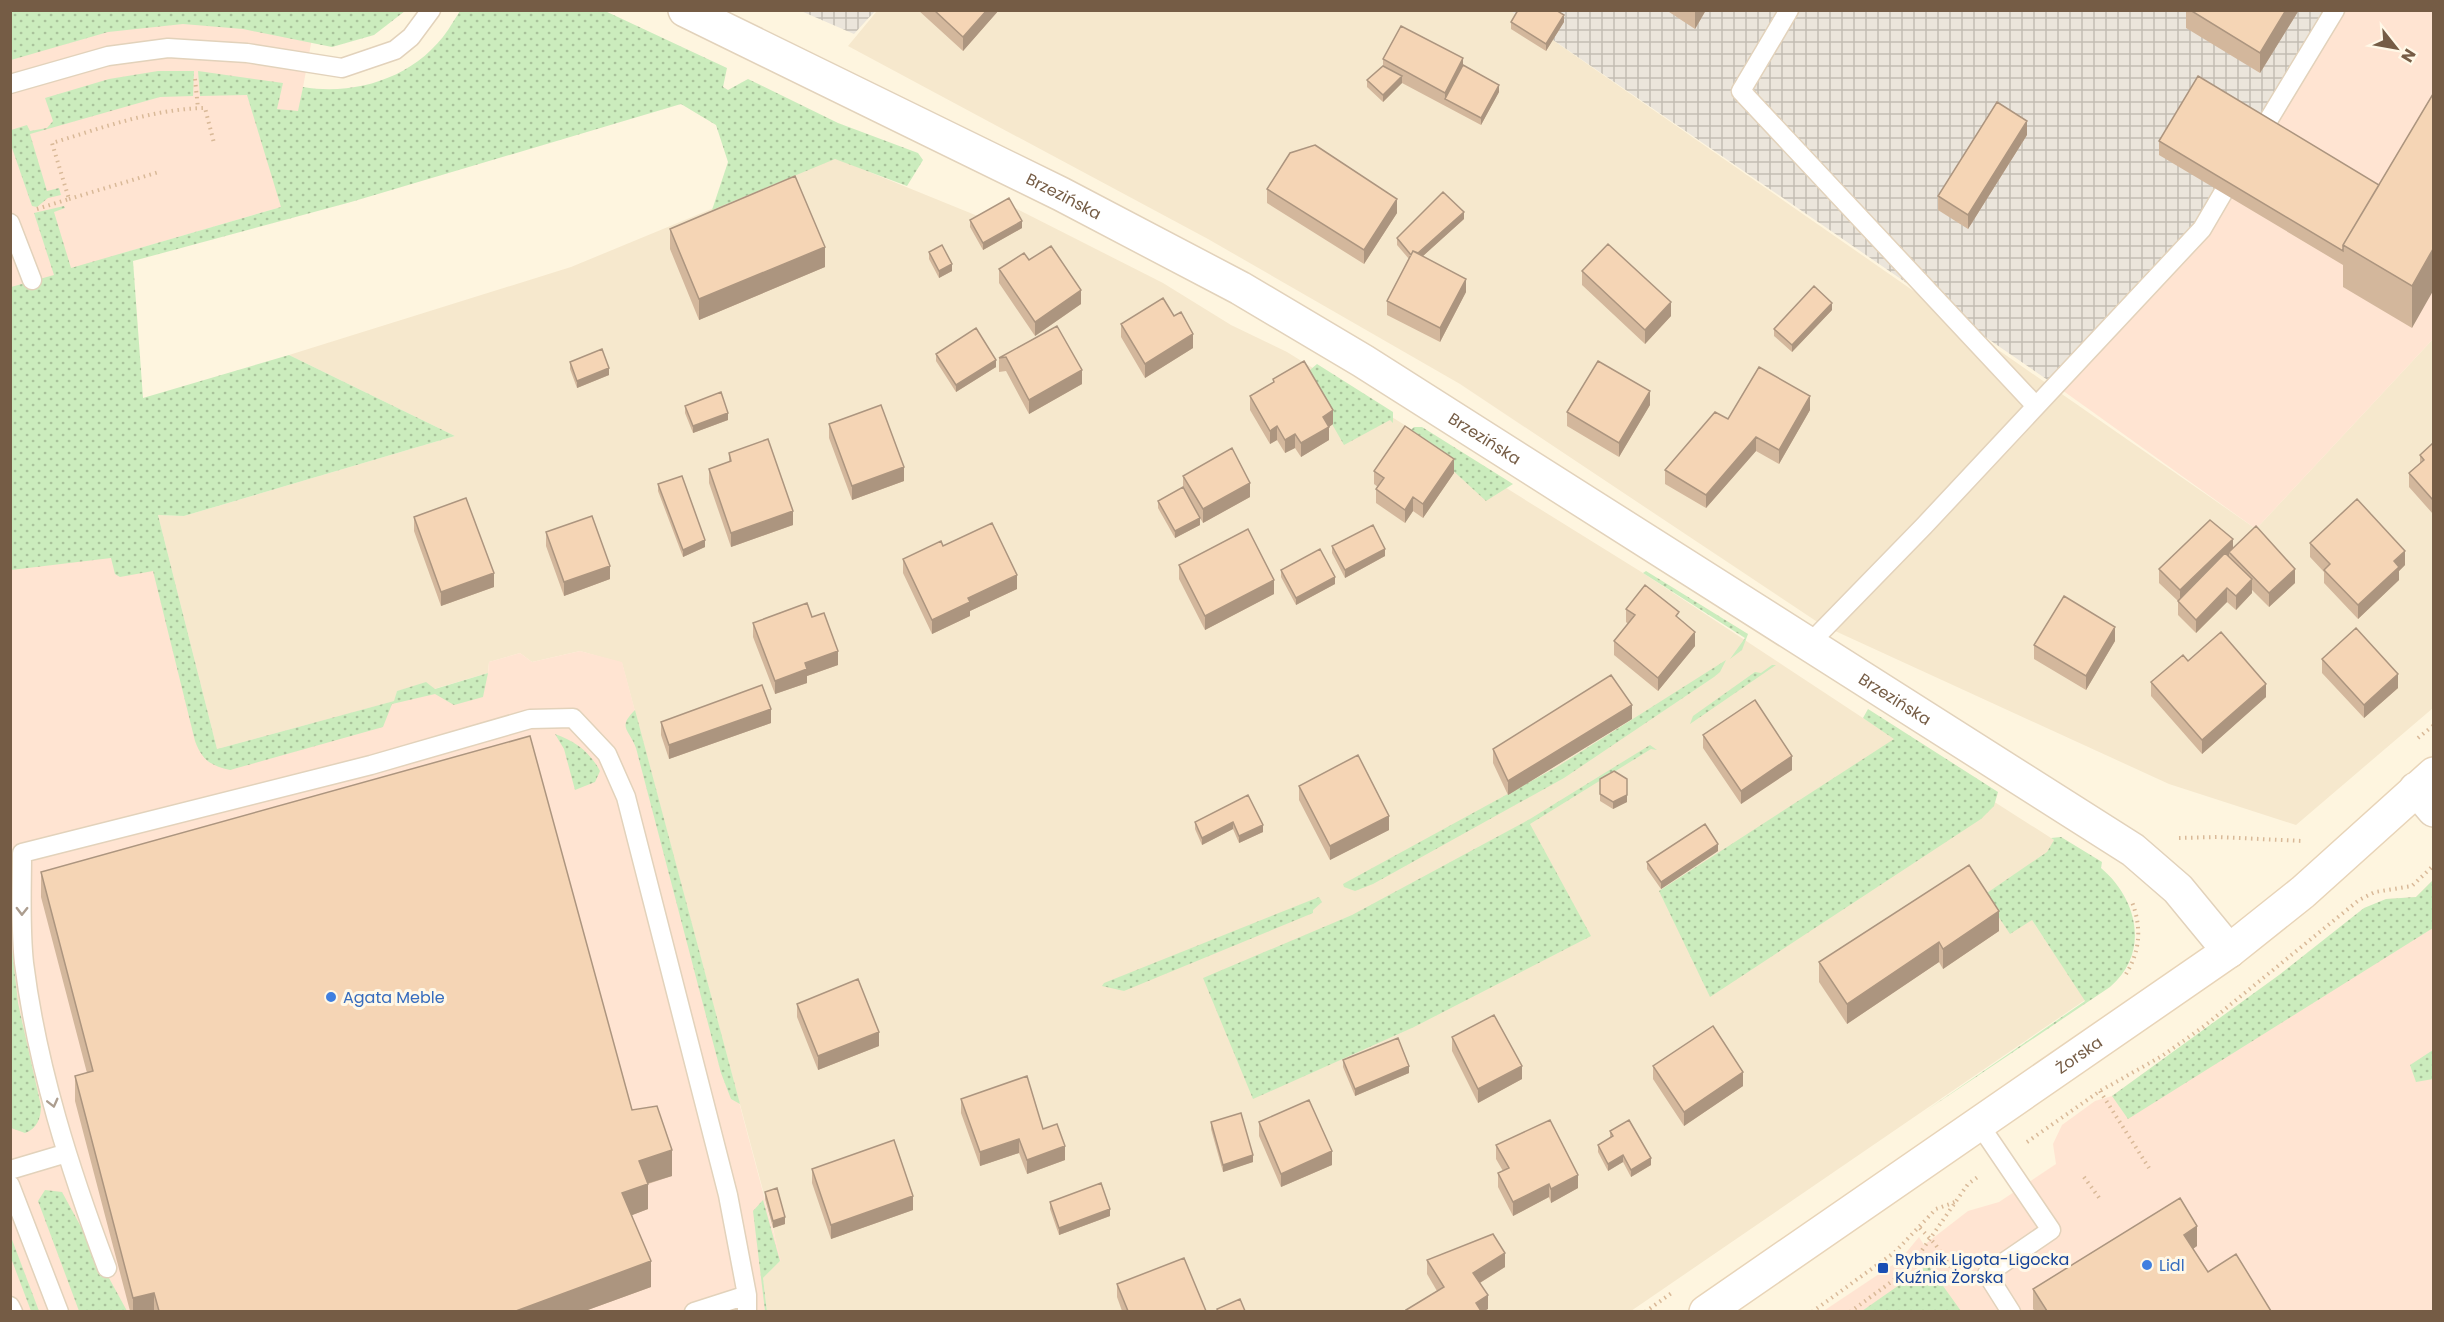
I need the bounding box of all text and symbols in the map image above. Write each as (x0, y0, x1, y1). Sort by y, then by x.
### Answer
north arrow (2366, 18, 2426, 78)
text: N (2395, 44, 2421, 67)
street label: Brzezińska (1022, 168, 1105, 225)
street label: Brzezińska (1444, 407, 1525, 470)
street label: Brzezińska (1854, 668, 1935, 731)
one-way arrow (16, 907, 28, 916)
place label: Agata Meble (343, 986, 445, 1009)
marker: Agata Meble (324, 990, 338, 1004)
street label: Żorska (2051, 1031, 2107, 1079)
one-way arrow (46, 1098, 59, 1108)
place label: Rybnik Ligota-Ligocka Kuźnia Żorska (1895, 1248, 2069, 1289)
place label: Lidl (2159, 1254, 2185, 1277)
marker: Lidl (2140, 1258, 2154, 1272)
marker: Rybnik Ligota-Ligocka Kuźnia Żorska (1876, 1261, 1890, 1275)

